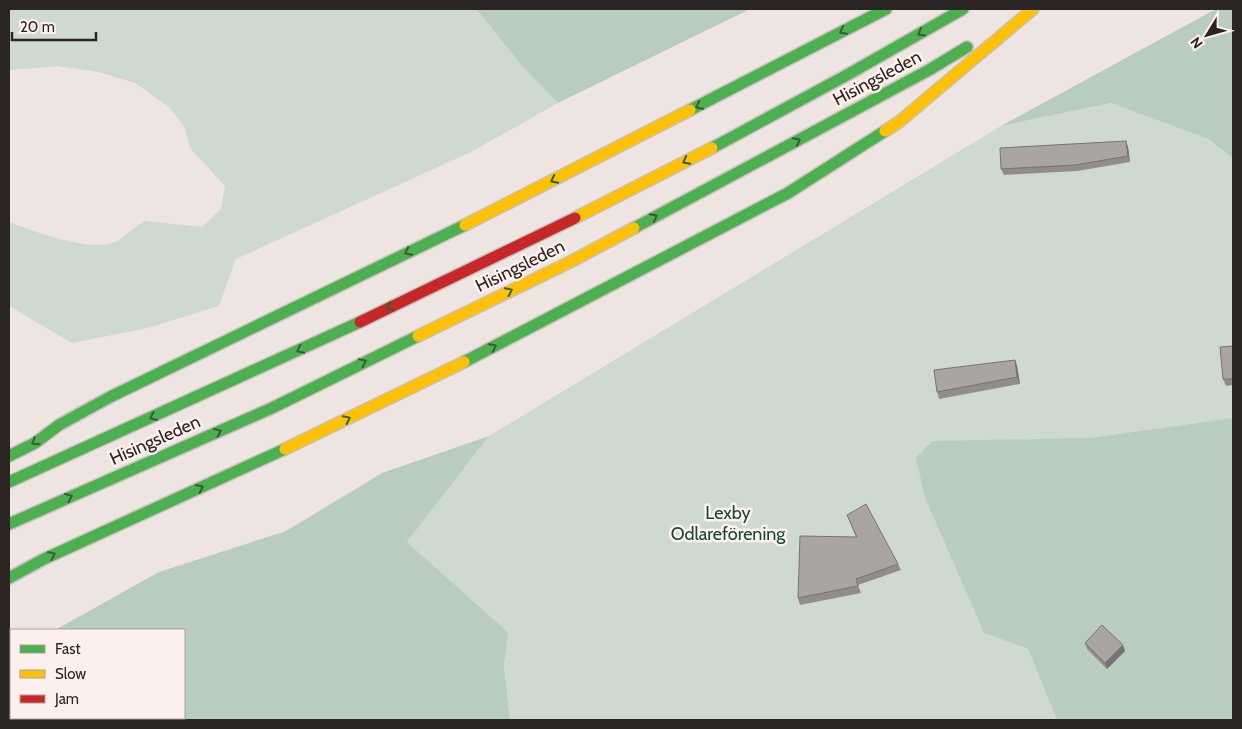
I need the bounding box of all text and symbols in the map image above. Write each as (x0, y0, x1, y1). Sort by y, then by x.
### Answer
scale bar (12, 10, 96, 42)
north arrow (1182, 10, 1232, 60)
text: 20 m (20, 18, 55, 36)
one-way arrow (839, 25, 848, 35)
one-way arrow (917, 27, 926, 37)
text: N (1186, 33, 1207, 52)
street label: Hisingsleden (829, 46, 925, 110)
one-way arrow (695, 100, 704, 110)
one-way arrow (792, 137, 801, 147)
one-way arrow (682, 155, 691, 165)
one-way arrow (550, 173, 559, 184)
one-way arrow (648, 213, 657, 223)
street label: Hisingsleden (472, 235, 568, 297)
one-way arrow (405, 246, 414, 256)
one-way arrow (504, 287, 513, 297)
one-way arrow (386, 301, 395, 311)
one-way arrow (488, 343, 497, 353)
one-way arrow (296, 344, 305, 354)
one-way arrow (358, 358, 367, 368)
street label: Hisingsleden (106, 410, 204, 470)
one-way arrow (149, 411, 158, 422)
one-way arrow (342, 415, 351, 425)
one-way arrow (213, 427, 222, 438)
one-way arrow (31, 436, 41, 445)
one-way arrow (195, 484, 204, 495)
one-way arrow (64, 493, 73, 504)
park label: Lexby Odlareförening (671, 502, 786, 545)
one-way arrow (47, 551, 56, 562)
legend (10, 629, 185, 719)
text: Fast (55, 640, 80, 658)
text: Slow (55, 665, 86, 683)
text: Jam (54, 690, 79, 708)

